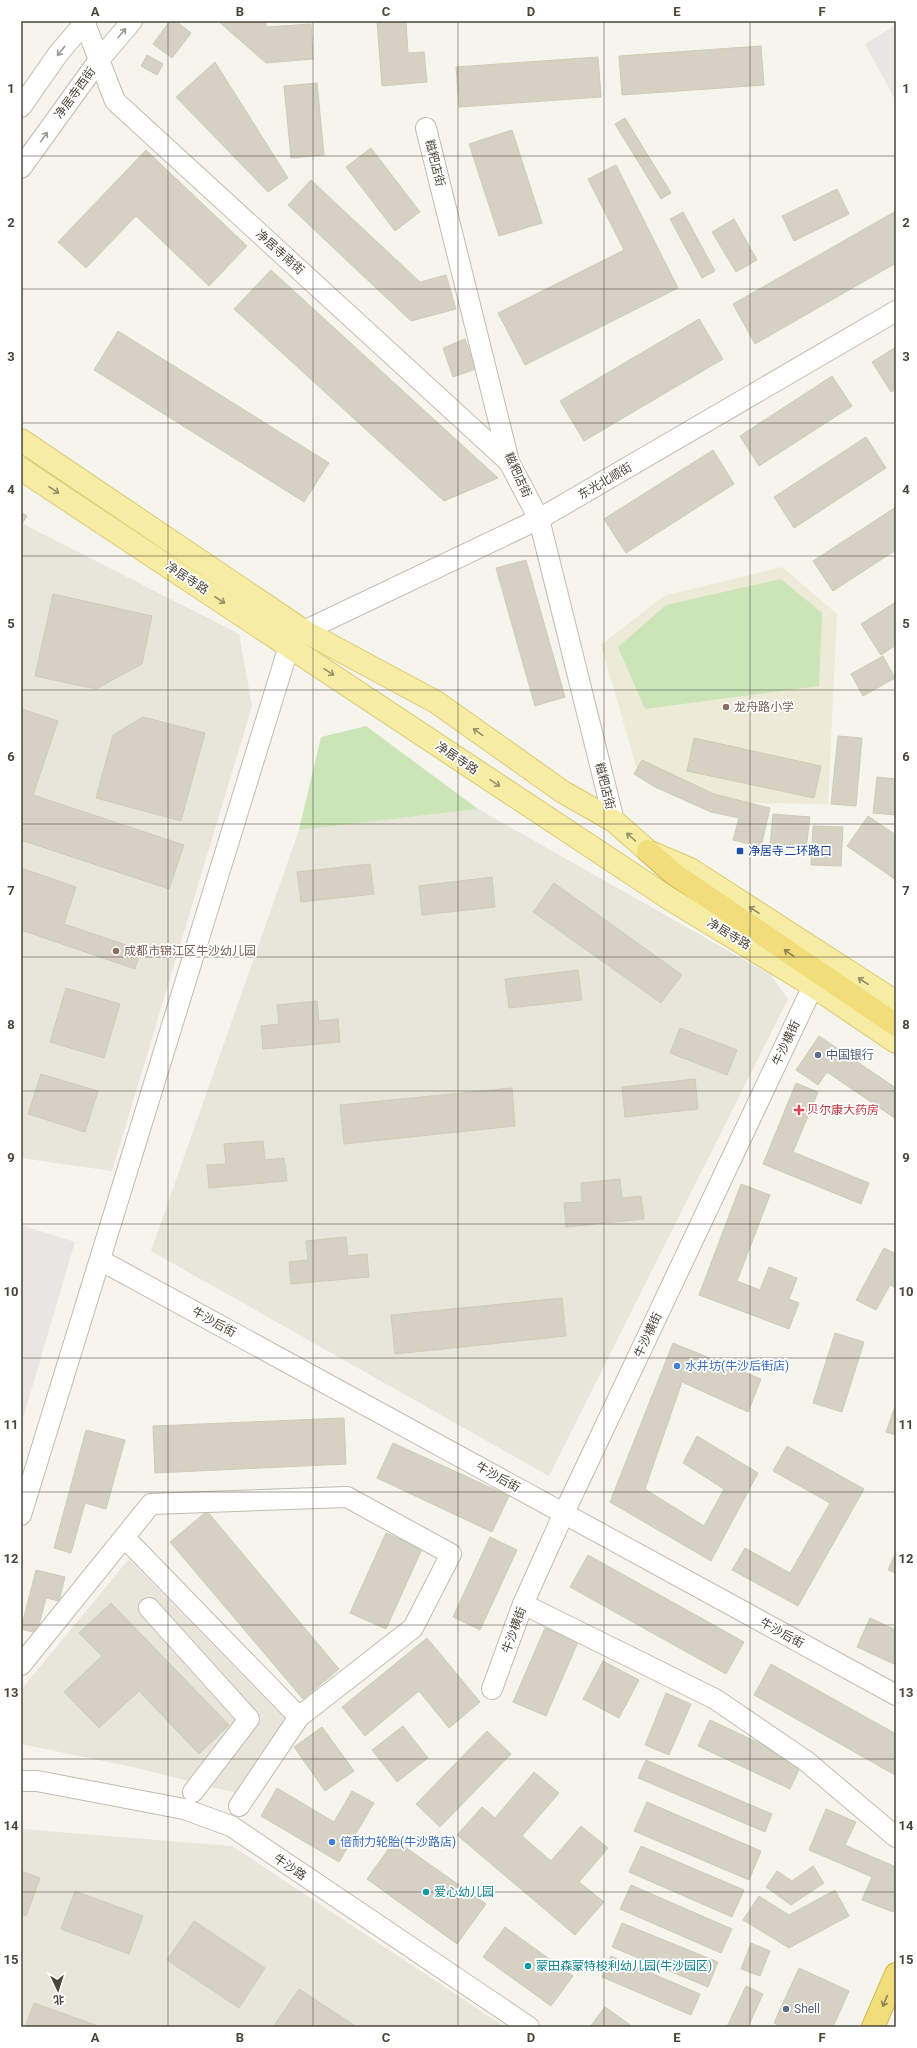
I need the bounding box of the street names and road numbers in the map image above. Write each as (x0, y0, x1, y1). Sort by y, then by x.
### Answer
street label: 净居寺西街 (52, 65, 98, 121)
street label: 糍粑店街 (422, 138, 448, 188)
street label: 净居寺南街 (253, 227, 307, 277)
street label: 糍粑店街 (502, 450, 534, 500)
street label: 东光北顺街 (576, 460, 634, 502)
street label: 净居寺路 (163, 559, 211, 597)
street label: 净居寺路 (433, 739, 481, 777)
street label: 糍粑店街 (592, 761, 618, 811)
street label: 净居寺路 (705, 916, 753, 952)
street label: 牛沙横街 (770, 1018, 802, 1068)
street label: 牛沙后街 (190, 1304, 238, 1340)
street label: 牛沙横街 (632, 1310, 664, 1360)
street label: 牛沙后街 (474, 1459, 522, 1495)
street label: 牛沙横街 (499, 1605, 529, 1655)
street label: 牛沙后街 (758, 1615, 806, 1651)
street label: 牛沙路 (271, 1851, 309, 1883)

